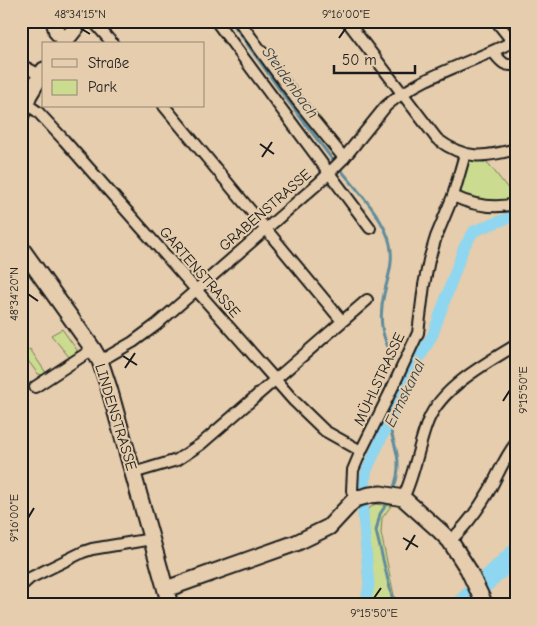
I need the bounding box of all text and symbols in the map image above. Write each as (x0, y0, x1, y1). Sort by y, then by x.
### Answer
text: 48°34'15"N (54, 7, 106, 21)
text: 9°16'00"E (322, 7, 370, 21)
legend (42, 42, 205, 108)
scale bar (334, 42, 416, 74)
water label: Steidenbach (258, 43, 322, 122)
text: 50 m (342, 51, 377, 69)
text: Straße (88, 54, 130, 72)
text: Park (88, 78, 117, 96)
street label: GRABENSTRASSE (215, 165, 315, 255)
street label: GARTENSTRASSE (156, 223, 244, 321)
text: 48°34'20"N (7, 267, 21, 321)
street label: MÜHLSTRASSE (350, 330, 408, 428)
water label: Ermskanal (381, 356, 429, 430)
street label: LINDENSTRASSE (91, 361, 141, 473)
text: 9°15'50"E (516, 366, 530, 414)
text: 9°16'00"E (7, 494, 21, 542)
text: 9°15'50"E (350, 606, 398, 620)

